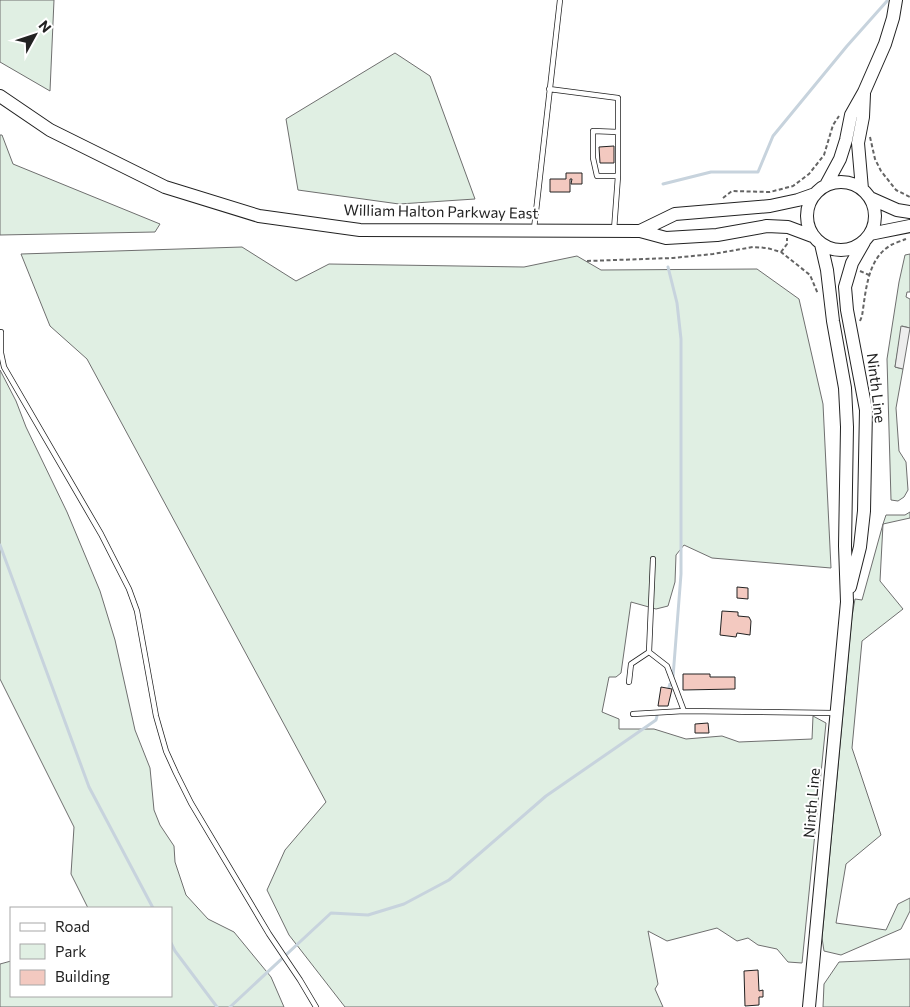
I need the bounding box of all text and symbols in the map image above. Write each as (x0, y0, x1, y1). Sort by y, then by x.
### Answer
north arrow (10, 10, 60, 60)
text: N (35, 17, 55, 36)
street label: William Halton Parkway East (343, 200, 539, 222)
street label: Ninth Line (864, 352, 890, 424)
street label: Ninth Line (799, 767, 823, 839)
legend (10, 907, 172, 997)
text: Road (55, 917, 90, 935)
text: Park (55, 942, 86, 960)
text: Building (55, 967, 110, 985)

